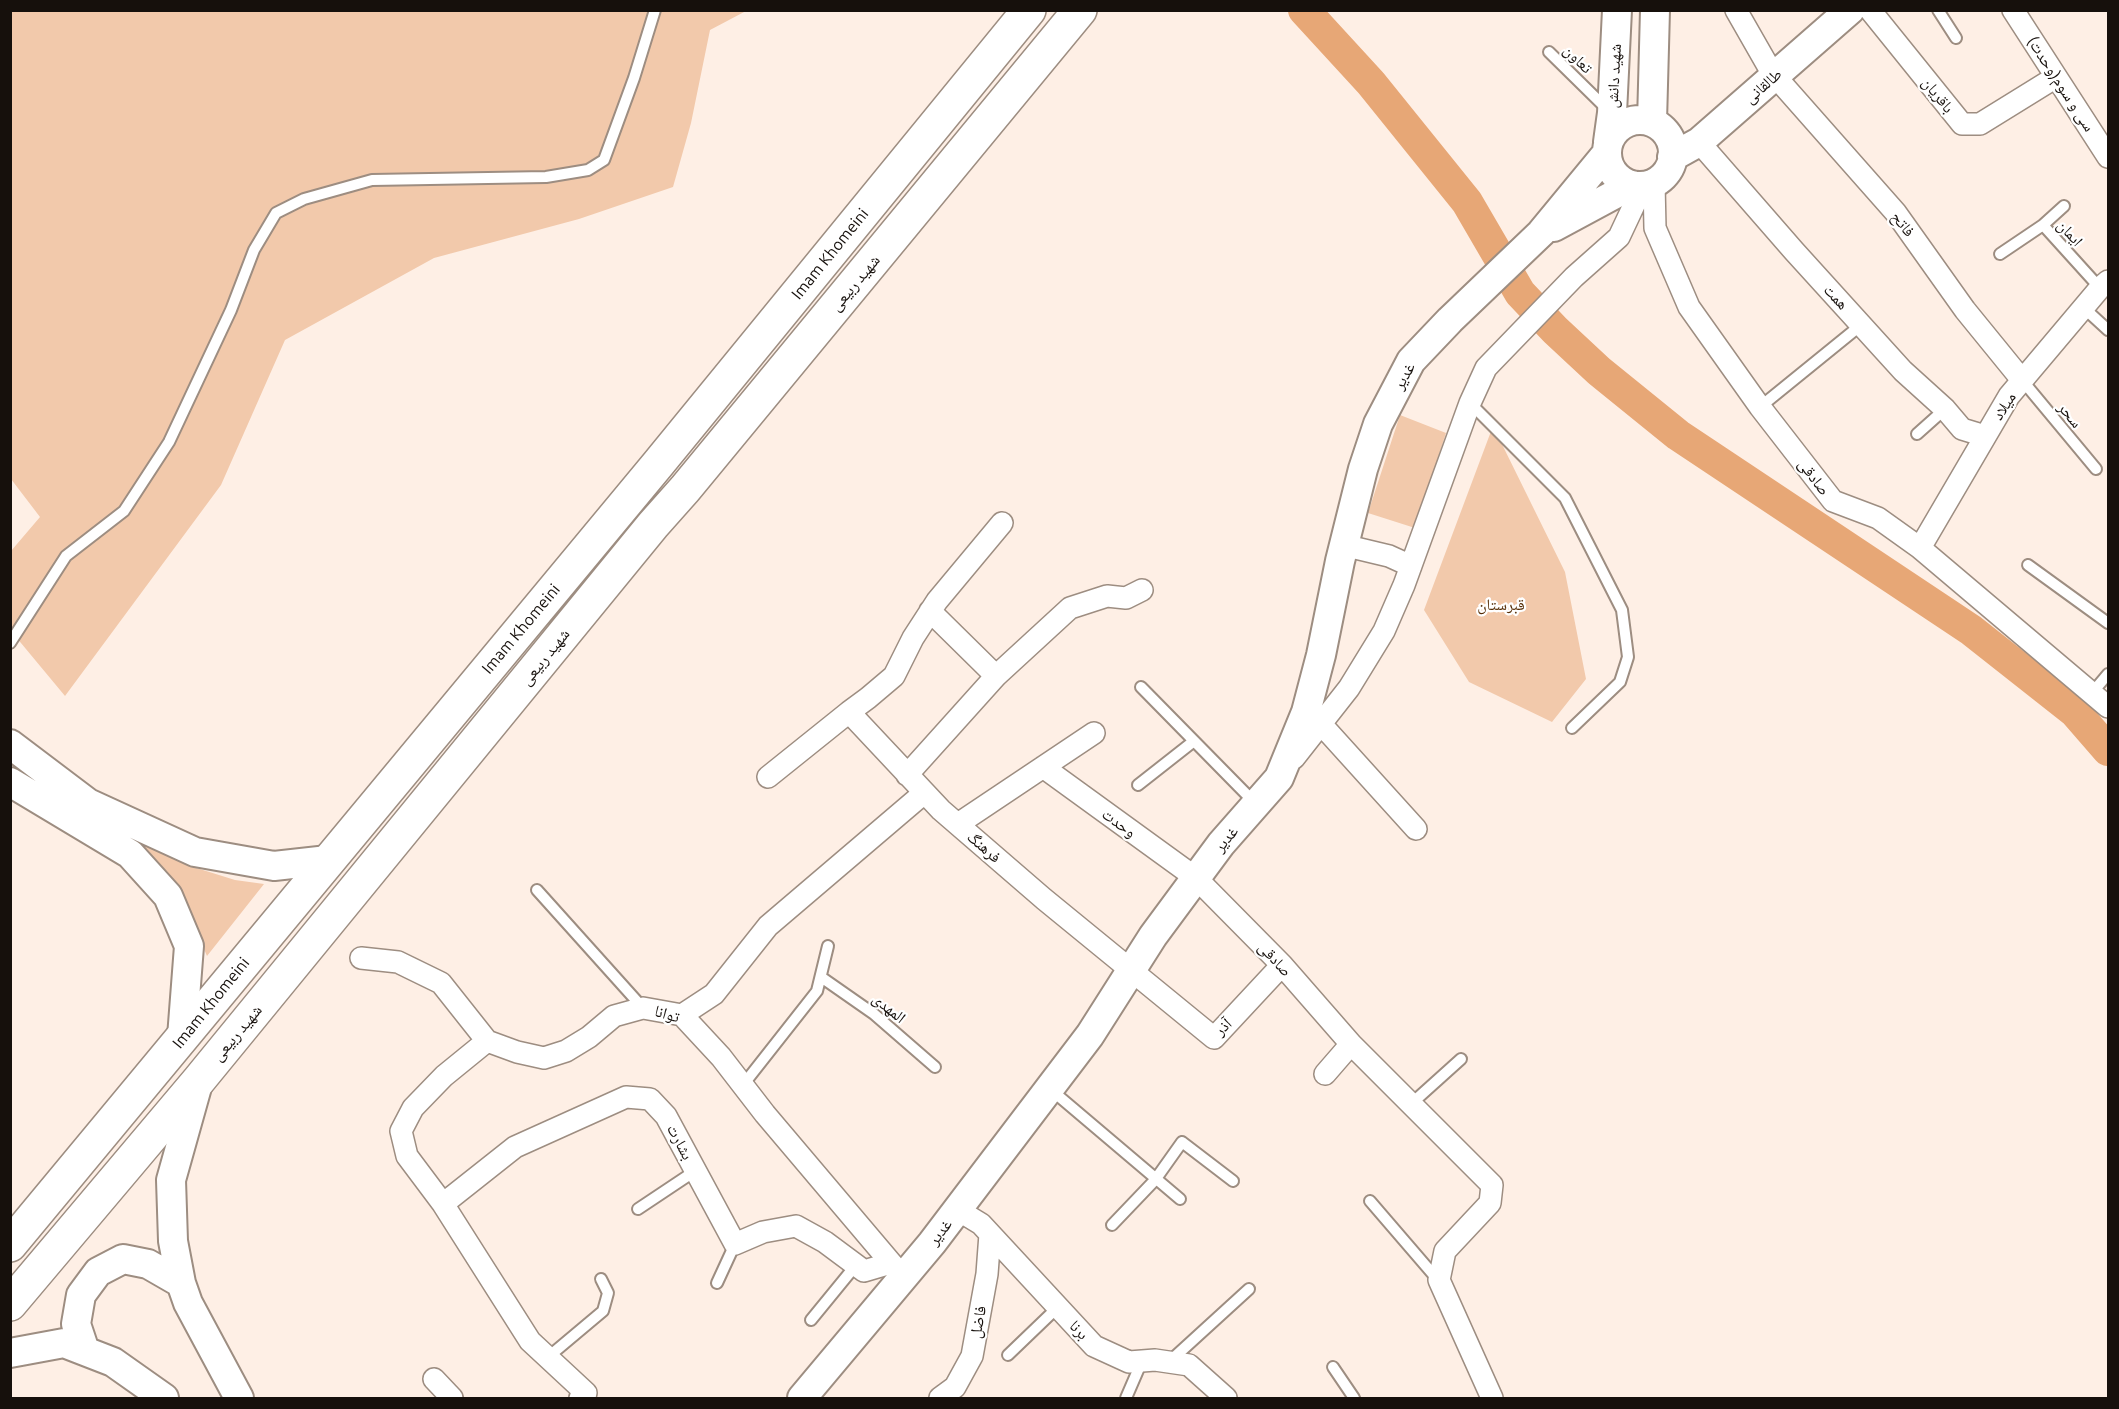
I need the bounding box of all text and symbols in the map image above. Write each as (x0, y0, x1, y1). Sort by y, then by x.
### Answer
street label: سی و سوم(وحدت) (2023, 33, 2099, 135)
street label: تعاون (1560, 41, 1596, 77)
street label: شهید دانش (1603, 43, 1625, 109)
street label: طالقانی (1740, 64, 1786, 108)
street label: باقریان (1918, 73, 1958, 117)
street label: Imam Khomeini (787, 205, 873, 303)
street label: فاتح (1887, 207, 1919, 241)
street label: ایمان (2053, 216, 2087, 250)
street label: شهید ربیعی (826, 251, 884, 315)
street label: همت (1819, 280, 1853, 314)
street label: غدیر (1389, 359, 1419, 393)
street label: میلاد (1988, 388, 2020, 424)
street label: سحر (2054, 398, 2086, 432)
street label: صادقی (1794, 455, 1834, 499)
street label: Imam Khomeini (478, 580, 564, 678)
park label: قبرستان (1477, 595, 1525, 615)
street label: شهید ربیعی (516, 625, 574, 689)
street label: وحدت (1098, 804, 1140, 842)
street label: غدیر (1210, 822, 1242, 856)
street label: فرهنگ (963, 827, 1005, 867)
street label: صادقی (1254, 937, 1296, 981)
street label: Imam Khomeini (168, 954, 254, 1052)
street label: المهدی (868, 989, 910, 1027)
street label: شهید ربیعی (208, 1001, 266, 1065)
street label: توانا (652, 1001, 682, 1027)
street label: آذر (1210, 1014, 1236, 1040)
street label: بشارت (663, 1121, 697, 1163)
street label: غدیر (924, 1215, 956, 1249)
street label: فاضل (966, 1304, 990, 1340)
street label: برنا (1065, 1316, 1093, 1344)

